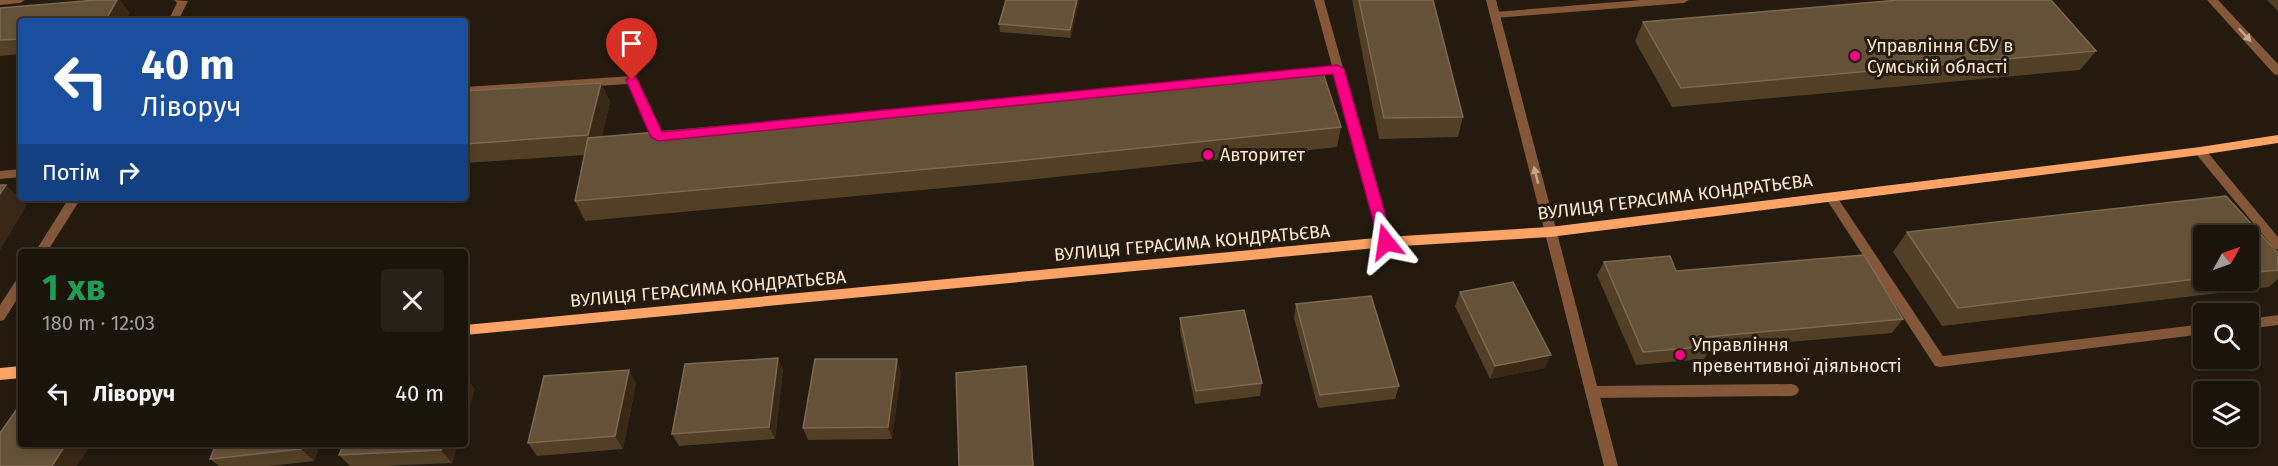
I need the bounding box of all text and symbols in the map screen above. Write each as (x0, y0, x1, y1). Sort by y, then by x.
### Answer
pin (606, 18, 657, 80)
icon: arrive (615, 27, 648, 60)
one-way arrow (2238, 28, 2252, 43)
place label: Управління СБУ в Сумській області (1867, 35, 2013, 78)
text: 40 m (141, 40, 235, 90)
icon: left (42, 42, 120, 120)
marker: Управління СБУ в Сумській області (1848, 49, 1862, 63)
text: Ліворуч (141, 91, 241, 123)
place label: Авторитет (1220, 144, 1306, 166)
marker: Авторитет (1201, 148, 1215, 162)
icon: right (112, 156, 145, 189)
text: Потім (42, 159, 100, 186)
one-way arrow (1530, 166, 1540, 184)
street label: ВУЛИЦЯ ГЕРАСИМА КОНДРАТЬЄВА (1536, 169, 1815, 225)
position arrow (1354, 210, 1418, 274)
street label: ВУЛИЦЯ ГЕРАСИМА КОНДРАТЬЄВА (1053, 220, 1332, 266)
north arrow (2193, 225, 2259, 291)
map controls (2193, 225, 2259, 447)
text: 1 хв (42, 266, 106, 310)
street label: ВУЛИЦЯ ГЕРАСИМА КОНДРАТЬЄВА (569, 266, 848, 312)
button: close (381, 269, 444, 332)
button: search (2193, 303, 2259, 369)
text: 180 m · 12:03 (42, 311, 155, 335)
place label: Управління превентивної діяльності (1692, 334, 1901, 377)
marker: Управління превентивної діяльності (1673, 348, 1687, 362)
icon: left (42, 377, 75, 410)
text: Ліворуч (93, 380, 175, 407)
text: 40 m (395, 380, 444, 407)
button: layers (2193, 381, 2259, 447)

